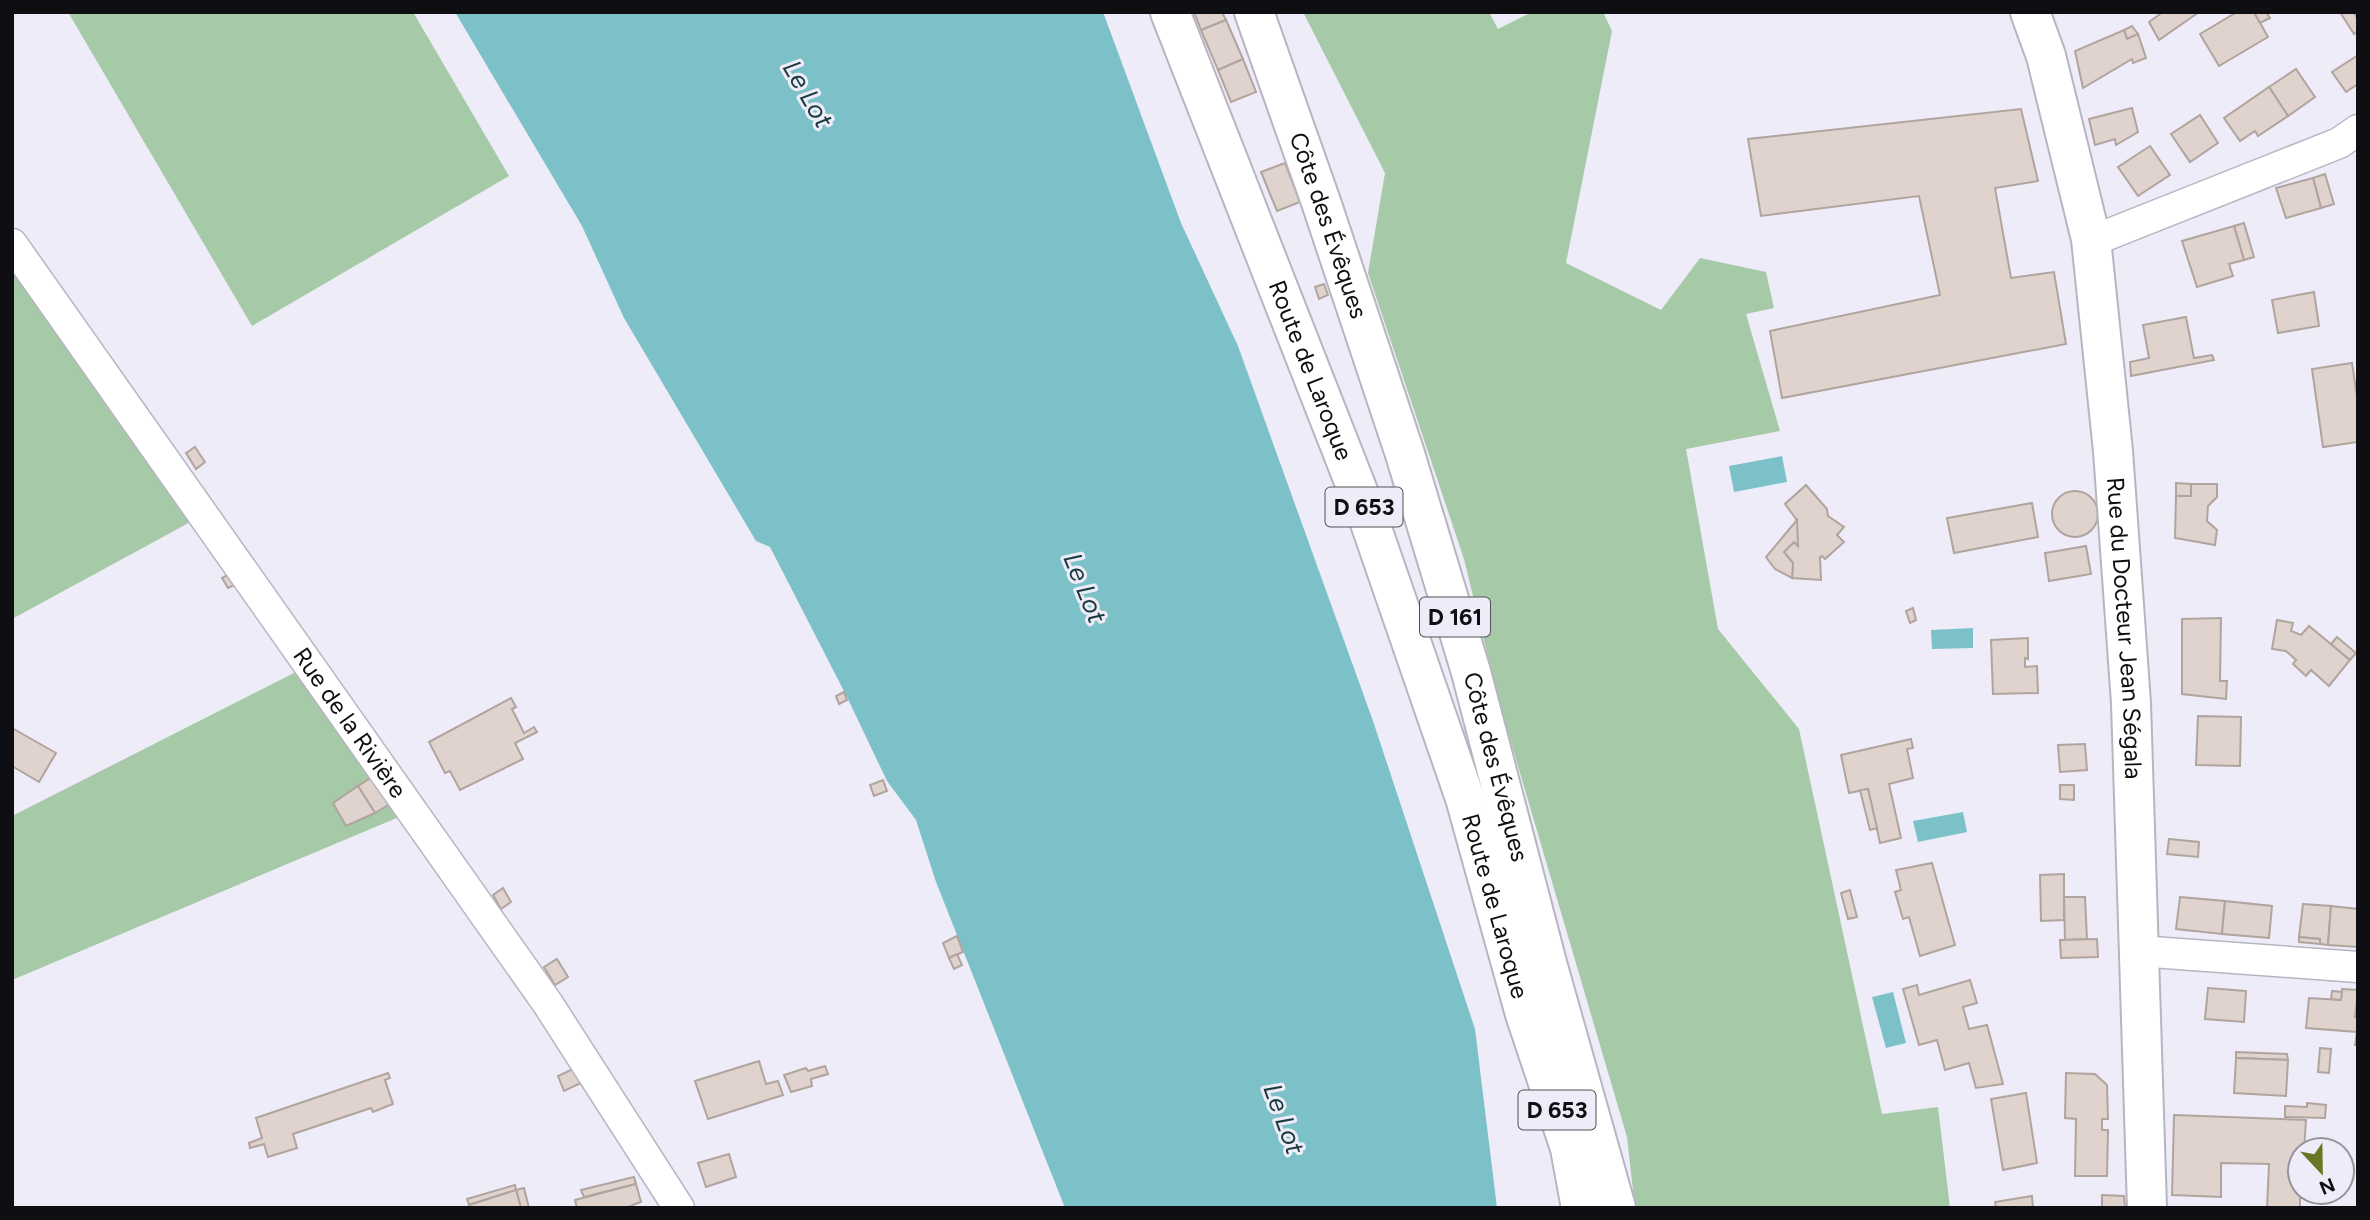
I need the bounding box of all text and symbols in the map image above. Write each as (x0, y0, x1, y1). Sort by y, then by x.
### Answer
water label: Le Lot (776, 54, 841, 134)
street label: Côte des Évêques (1284, 128, 1374, 322)
street label: Route de Laroque (1263, 276, 1359, 464)
street label: Rue du Docteur Jean Ségala (2101, 476, 2148, 780)
road number: D 653 (1326, 488, 1402, 526)
water label: Le Lot (1057, 548, 1114, 629)
road number: D 161 (1420, 597, 1490, 636)
street label: Rue de la Rivière (287, 642, 413, 803)
street label: Côte des Évêques (1458, 669, 1535, 865)
street label: Route de Laroque (1456, 810, 1535, 1002)
water label: Le Lot (1257, 1079, 1312, 1160)
road number: D 653 (1518, 1091, 1596, 1130)
north arrow (2286, 1136, 2356, 1206)
text: N (2316, 1173, 2338, 1200)

